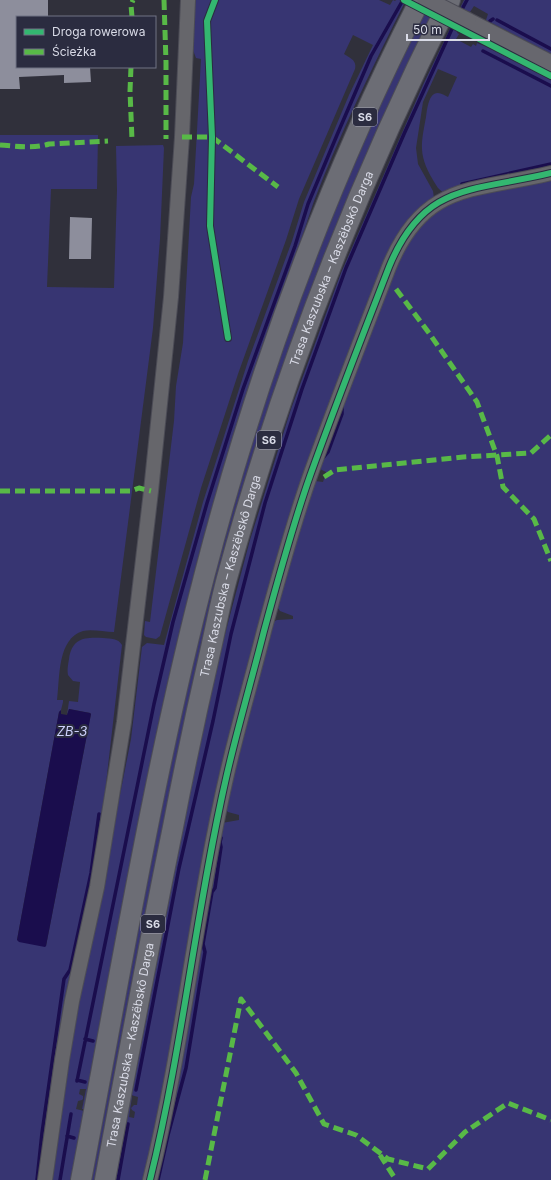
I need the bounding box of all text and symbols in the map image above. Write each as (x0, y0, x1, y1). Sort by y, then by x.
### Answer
legend (16, 16, 156, 68)
scale bar (407, 16, 489, 42)
text: 50 m (413, 22, 442, 37)
text: Droga rowerowa (52, 24, 145, 39)
text: Ścieżka (52, 44, 96, 59)
road number: S6 (353, 108, 377, 126)
street label: Trasa Kaszubska – Kaszëbskô Darga (286, 169, 376, 368)
road number: S6 (257, 431, 281, 449)
street label: Trasa Kaszubska – Kaszëbskô Darga (197, 473, 264, 679)
water label: ZB-3 (57, 723, 87, 739)
road number: S6 (141, 915, 165, 933)
street label: Trasa Kaszubska – Kaszëbskô Darga (103, 941, 157, 1149)

